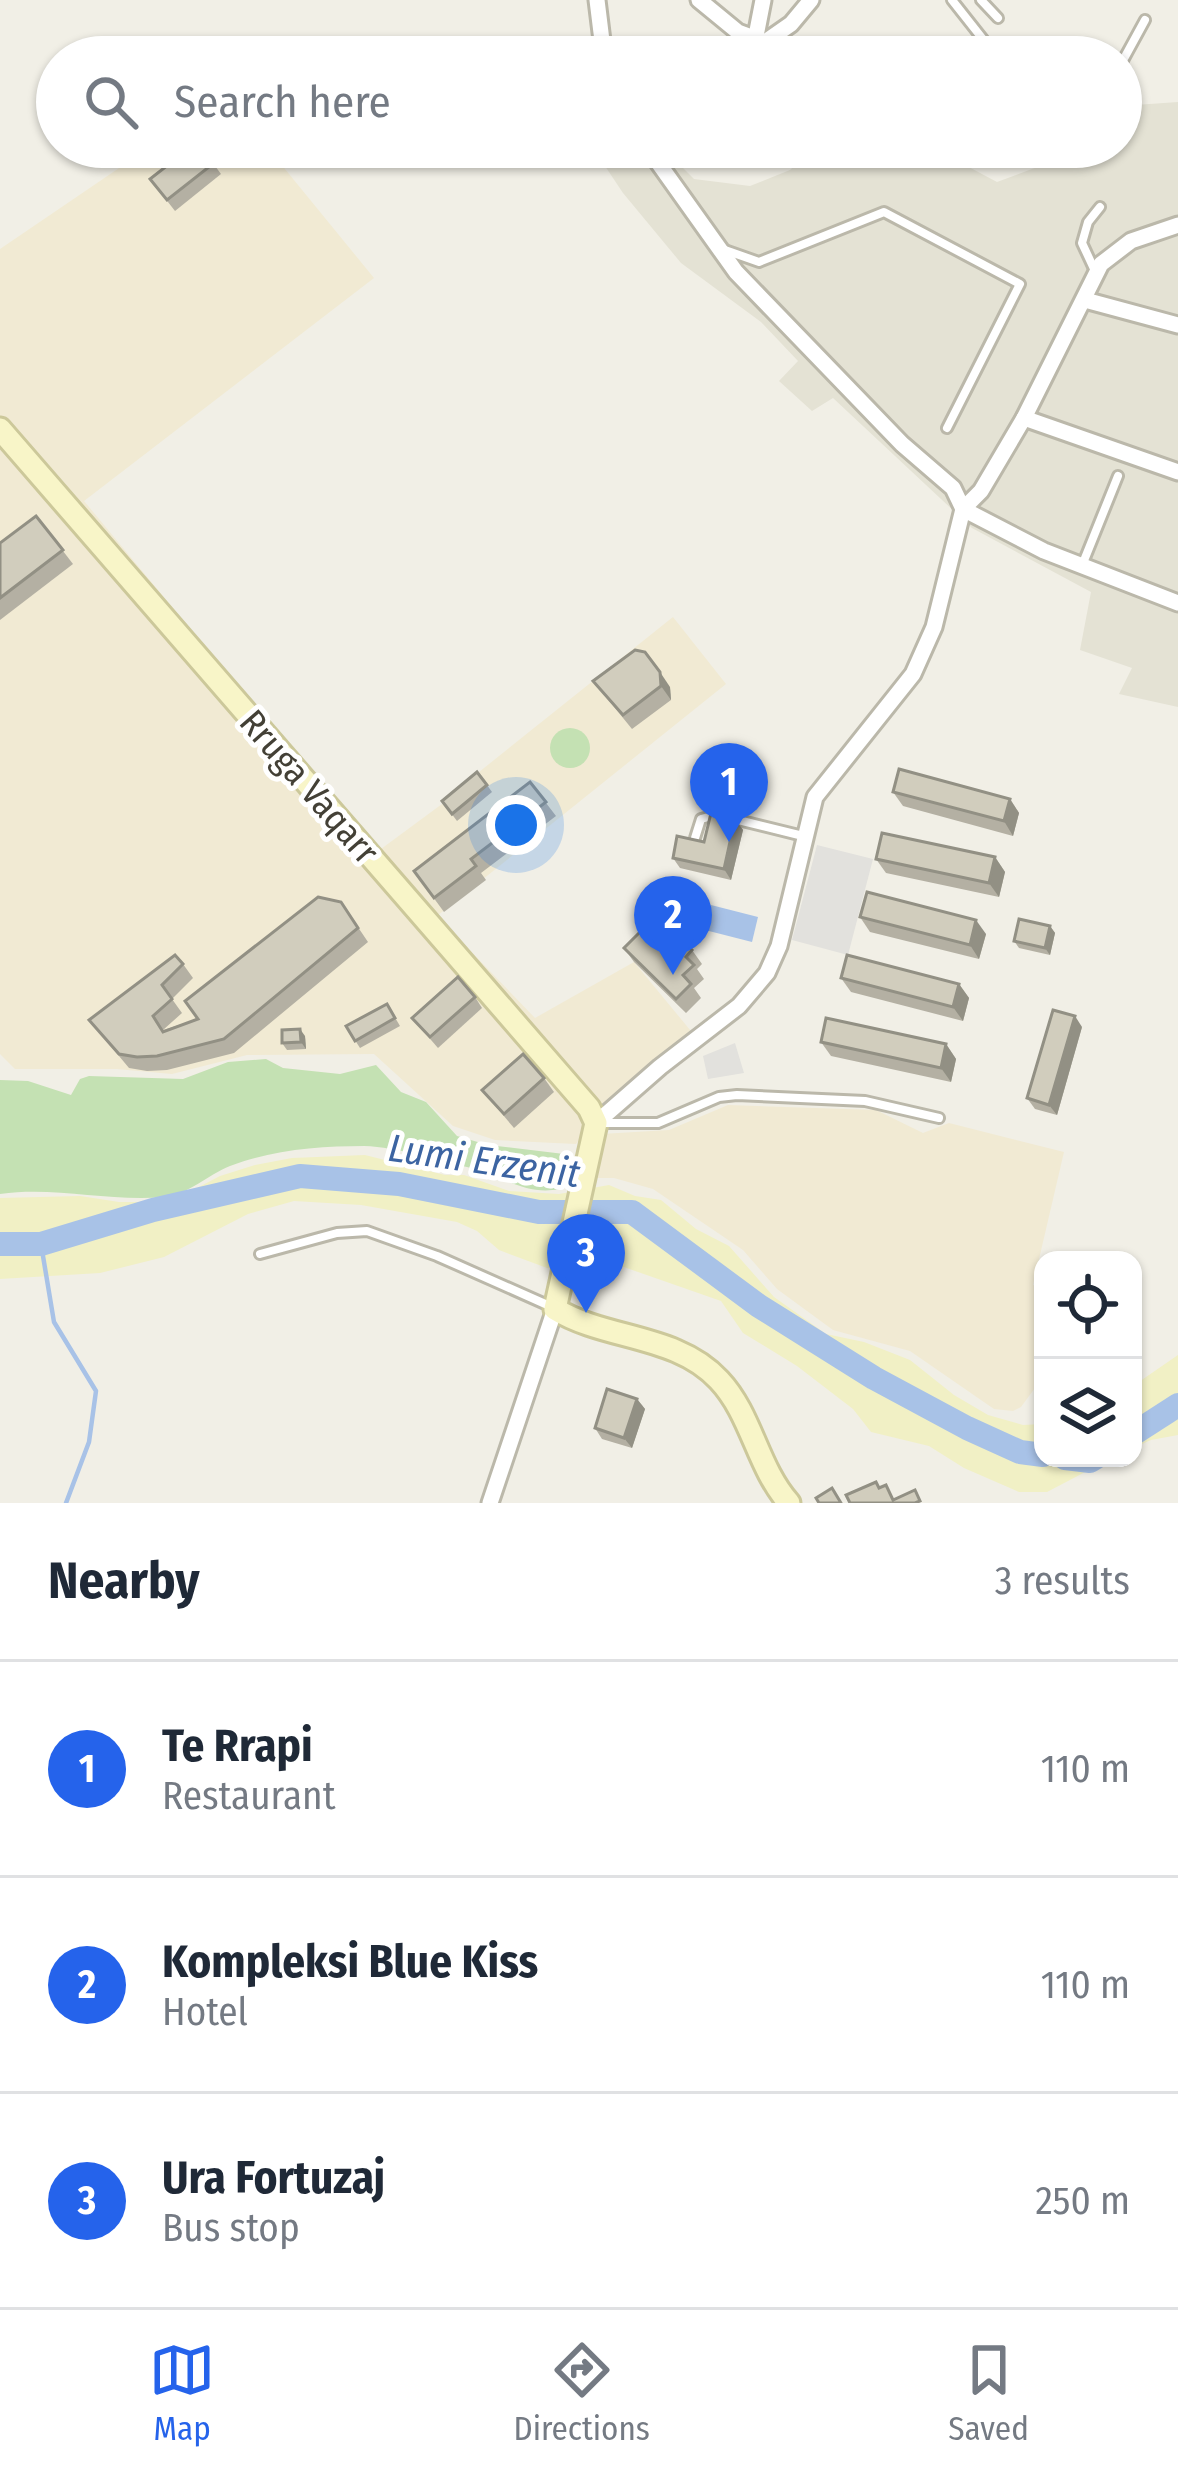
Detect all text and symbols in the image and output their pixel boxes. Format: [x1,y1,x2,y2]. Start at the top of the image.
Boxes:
search box [36,36,1142,168]
icon: search [78,69,144,135]
text: Search here [174,75,391,129]
street label: Rruga Vaqarr [230,701,388,873]
pin: 1 [690,743,768,842]
your location [486,795,546,855]
pin: 2 [634,876,712,975]
water label: Lumi Erzenit [385,1125,583,1197]
pin: 3 [547,1214,625,1313]
map controls [1034,1251,1142,1467]
button: locate [1034,1251,1142,1359]
button: layers [1034,1359,1142,1467]
text: Nearby [48,1550,200,1612]
text: 3 results [995,1558,1130,1604]
text: Te Rrapi [162,1719,313,1773]
text: 1 [79,1746,95,1792]
text: 110 m [1041,1746,1130,1792]
text: Restaurant [162,1773,335,1819]
text: Kompleksi Blue Kiss [162,1935,538,1989]
text: 2 [78,1962,96,2008]
text: 110 m [1041,1962,1130,2008]
text: Hotel [162,1989,248,2035]
text: Ura Fortuzaj [162,2151,385,2205]
text: 3 [78,2178,96,2224]
text: 250 m [1035,2178,1130,2224]
text: Bus stop [162,2205,300,2251]
tab: Map [149,2337,215,2449]
tab: Directions [513,2337,650,2449]
tab: Saved [948,2337,1029,2449]

